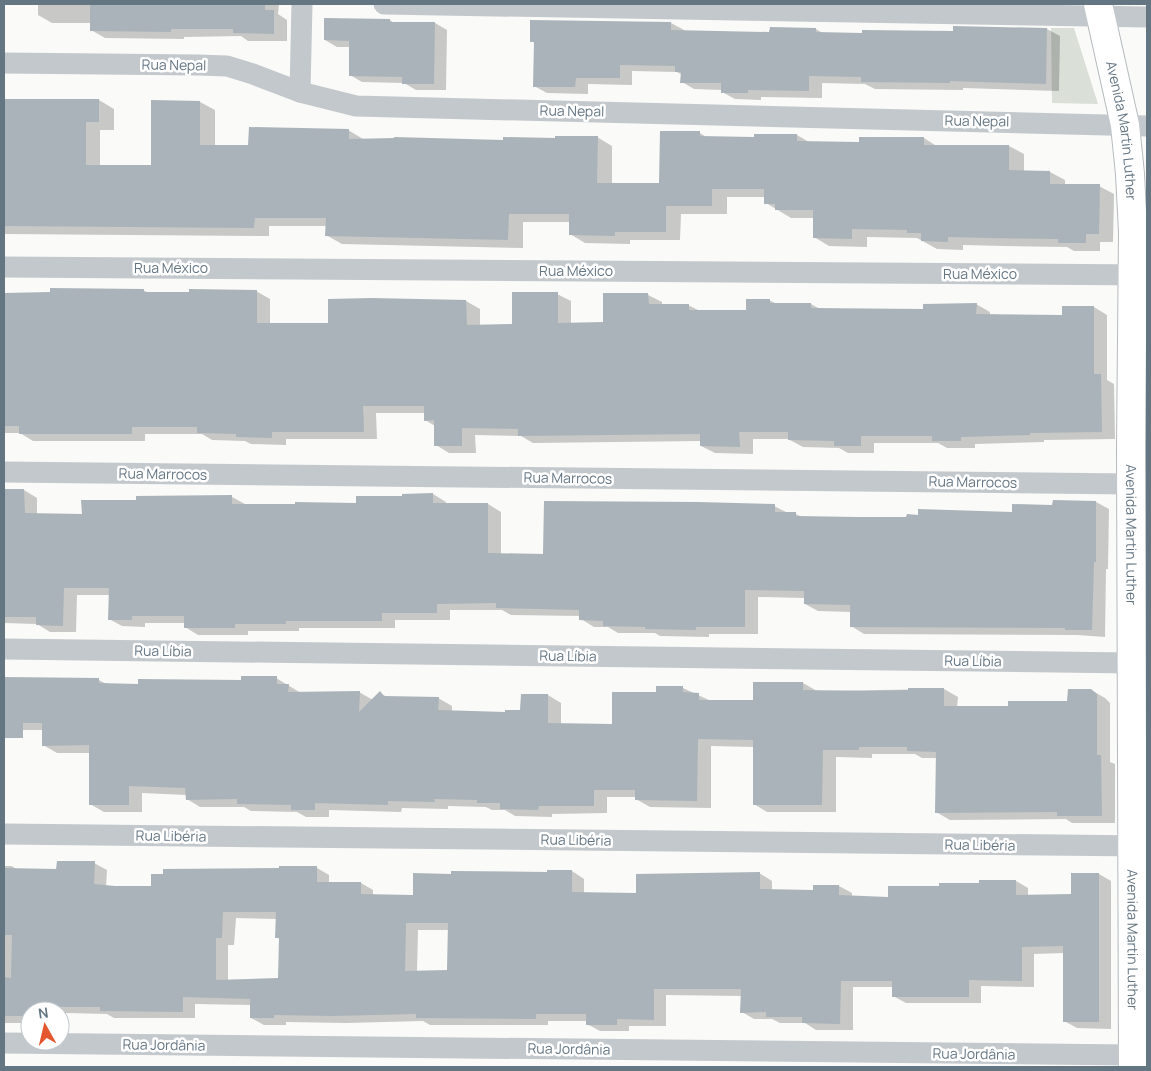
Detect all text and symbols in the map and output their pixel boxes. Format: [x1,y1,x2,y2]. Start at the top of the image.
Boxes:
street label: Rua Nepal [142,54,206,75]
street label: Avenida Martin Luther [1102,59,1141,201]
street label: Rua Nepal [540,100,604,121]
street label: Rua Nepal [945,110,1009,131]
street label: Rua México [134,258,208,277]
street label: Rua México [539,261,613,280]
street label: Rua México [943,264,1017,283]
street label: Rua Marrocos [119,463,207,484]
street label: Avenida Martin Luther [1122,464,1142,605]
street label: Rua Marrocos [524,467,612,488]
street label: Rua Marrocos [929,471,1017,492]
street label: Rua Líbia [134,640,192,661]
street label: Rua Líbia [539,645,597,666]
street label: Rua Líbia [944,650,1002,671]
street label: Rua Libéria [135,825,207,846]
street label: Rua Libéria [540,829,612,850]
street label: Rua Libéria [944,834,1016,855]
street label: Avenida Martin Luther [1123,869,1143,1010]
north arrow [20,1001,70,1051]
text: N [37,1003,49,1023]
street label: Rua Jordânia [122,1034,206,1055]
street label: Rua Jordânia [527,1038,611,1059]
street label: Rua Jordânia [932,1043,1016,1064]

